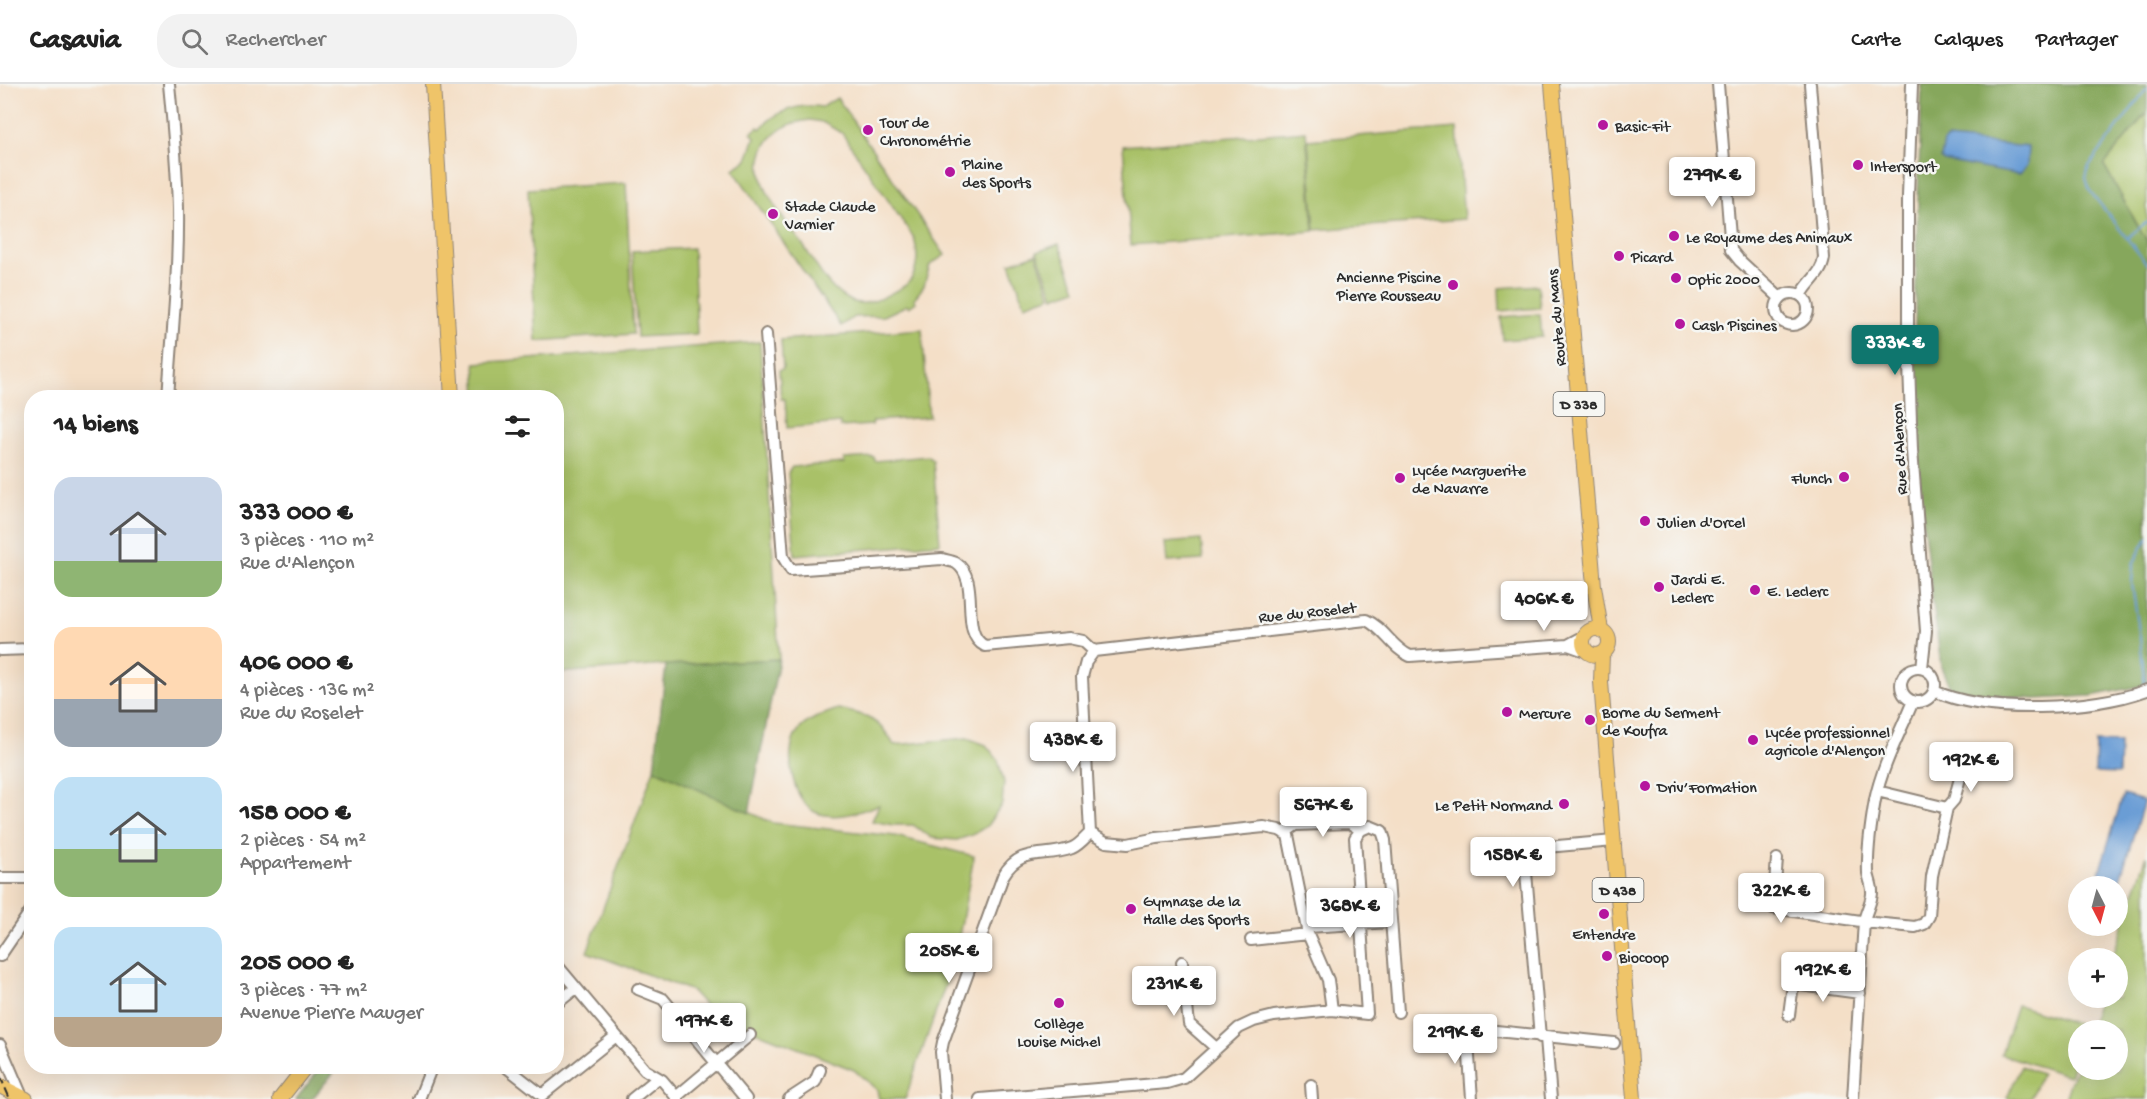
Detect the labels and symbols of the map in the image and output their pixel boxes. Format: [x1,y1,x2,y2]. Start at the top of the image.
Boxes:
place label: Tour de Chronométrie [879,115,971,152]
marker: Basic-Fit [1596,118,1610,132]
place label: Basic-Fit [1614,119,1672,138]
marker: Tour de Chronométrie [861,123,875,137]
place label: Plaine des Sports [961,157,1032,194]
pin: 279K € [1663,157,1761,208]
marker: Intersport [1851,158,1865,172]
place label: Intersport [1870,159,1938,178]
marker: Plaine des Sports [943,165,957,179]
place label: Stade Claude Varnier [784,199,876,236]
marker: Stade Claude Varnier [766,207,780,221]
marker: Le Royaume des Animaux [1667,229,1681,243]
place label: Le Royaume des Animaux [1686,230,1853,249]
marker: Picard [1612,249,1626,263]
place label: Picard [1630,250,1674,269]
street label: Route du Mans [1545,267,1572,367]
place label: Ancienne Piscine Pierre Rousseau [1335,270,1442,307]
marker: Optic 2000 [1669,271,1683,285]
place label: Optic 2000 [1688,272,1760,291]
marker: Ancienne Piscine Pierre Rousseau [1446,278,1460,292]
marker: Cash Piscines [1673,317,1687,331]
place label: Cash Piscines [1692,318,1778,337]
pin: 333K € [1846,325,1944,376]
road number: D 338 [1554,392,1604,416]
street label: Rue d'Alençon [1890,402,1913,495]
place label: Lycée Marguerite de Navarre [1412,463,1527,500]
marker: Flunch [1837,470,1851,484]
marker: Lycée Marguerite de Navarre [1393,471,1407,485]
place label: Flunch [1790,471,1832,490]
marker: Julien d'Orcel [1638,514,1652,528]
place label: Julien d'Orcel [1657,515,1746,534]
place label: Jardi E. Leclerc [1671,572,1726,609]
marker: Jardi E. Leclerc [1652,580,1666,594]
pin: 406K € [1495,581,1593,632]
marker: E. Leclerc [1748,583,1762,597]
place label: E. Leclerc [1767,584,1829,603]
street label: Rue du Roselet [1258,600,1358,629]
marker: Mercure [1500,705,1514,719]
place label: Borne du Serment de Koufra [1601,705,1721,742]
place label: Mercure [1519,706,1572,725]
marker: Borne du Serment de Koufra [1583,713,1597,727]
pin: 438K € [1024,722,1122,773]
place label: Lycée professionnel agricole d'Alençon [1765,725,1890,762]
marker: Lycée professionnel agricole d'Alençon [1746,733,1760,747]
pin: 192K € [1922,742,2020,793]
marker: Driv’Formation [1638,779,1652,793]
place label: Driv’Formation [1656,780,1757,799]
pin: 567K € [1274,787,1372,838]
marker: Le Petit Normand [1557,797,1571,811]
place label: Le Petit Normand [1435,798,1554,817]
pin: 158K € [1464,837,1562,888]
pin: 322K € [1732,873,1830,924]
north arrow [2068,876,2128,936]
road number: D 438 [1592,878,1644,902]
pin: 368K € [1301,888,1399,939]
place label: Gymnase de la Halle des Sports [1143,894,1250,931]
marker: Gymnase de la Halle des Sports [1124,902,1138,916]
marker: Entendre [1597,907,1611,921]
place label: Entendre [1572,927,1636,946]
pin: 205K € [900,933,998,984]
marker: Biocoop [1600,949,1614,963]
place label: Biocoop [1618,950,1669,969]
pin: 192K € [1774,952,1872,1003]
pin: 231K € [1125,966,1223,1017]
marker: Collège Louise Michel [1052,996,1066,1010]
pin: 197K € [655,1003,753,1054]
pin: 219K € [1406,1014,1504,1065]
place label: Collège Louise Michel [1017,1016,1101,1053]

